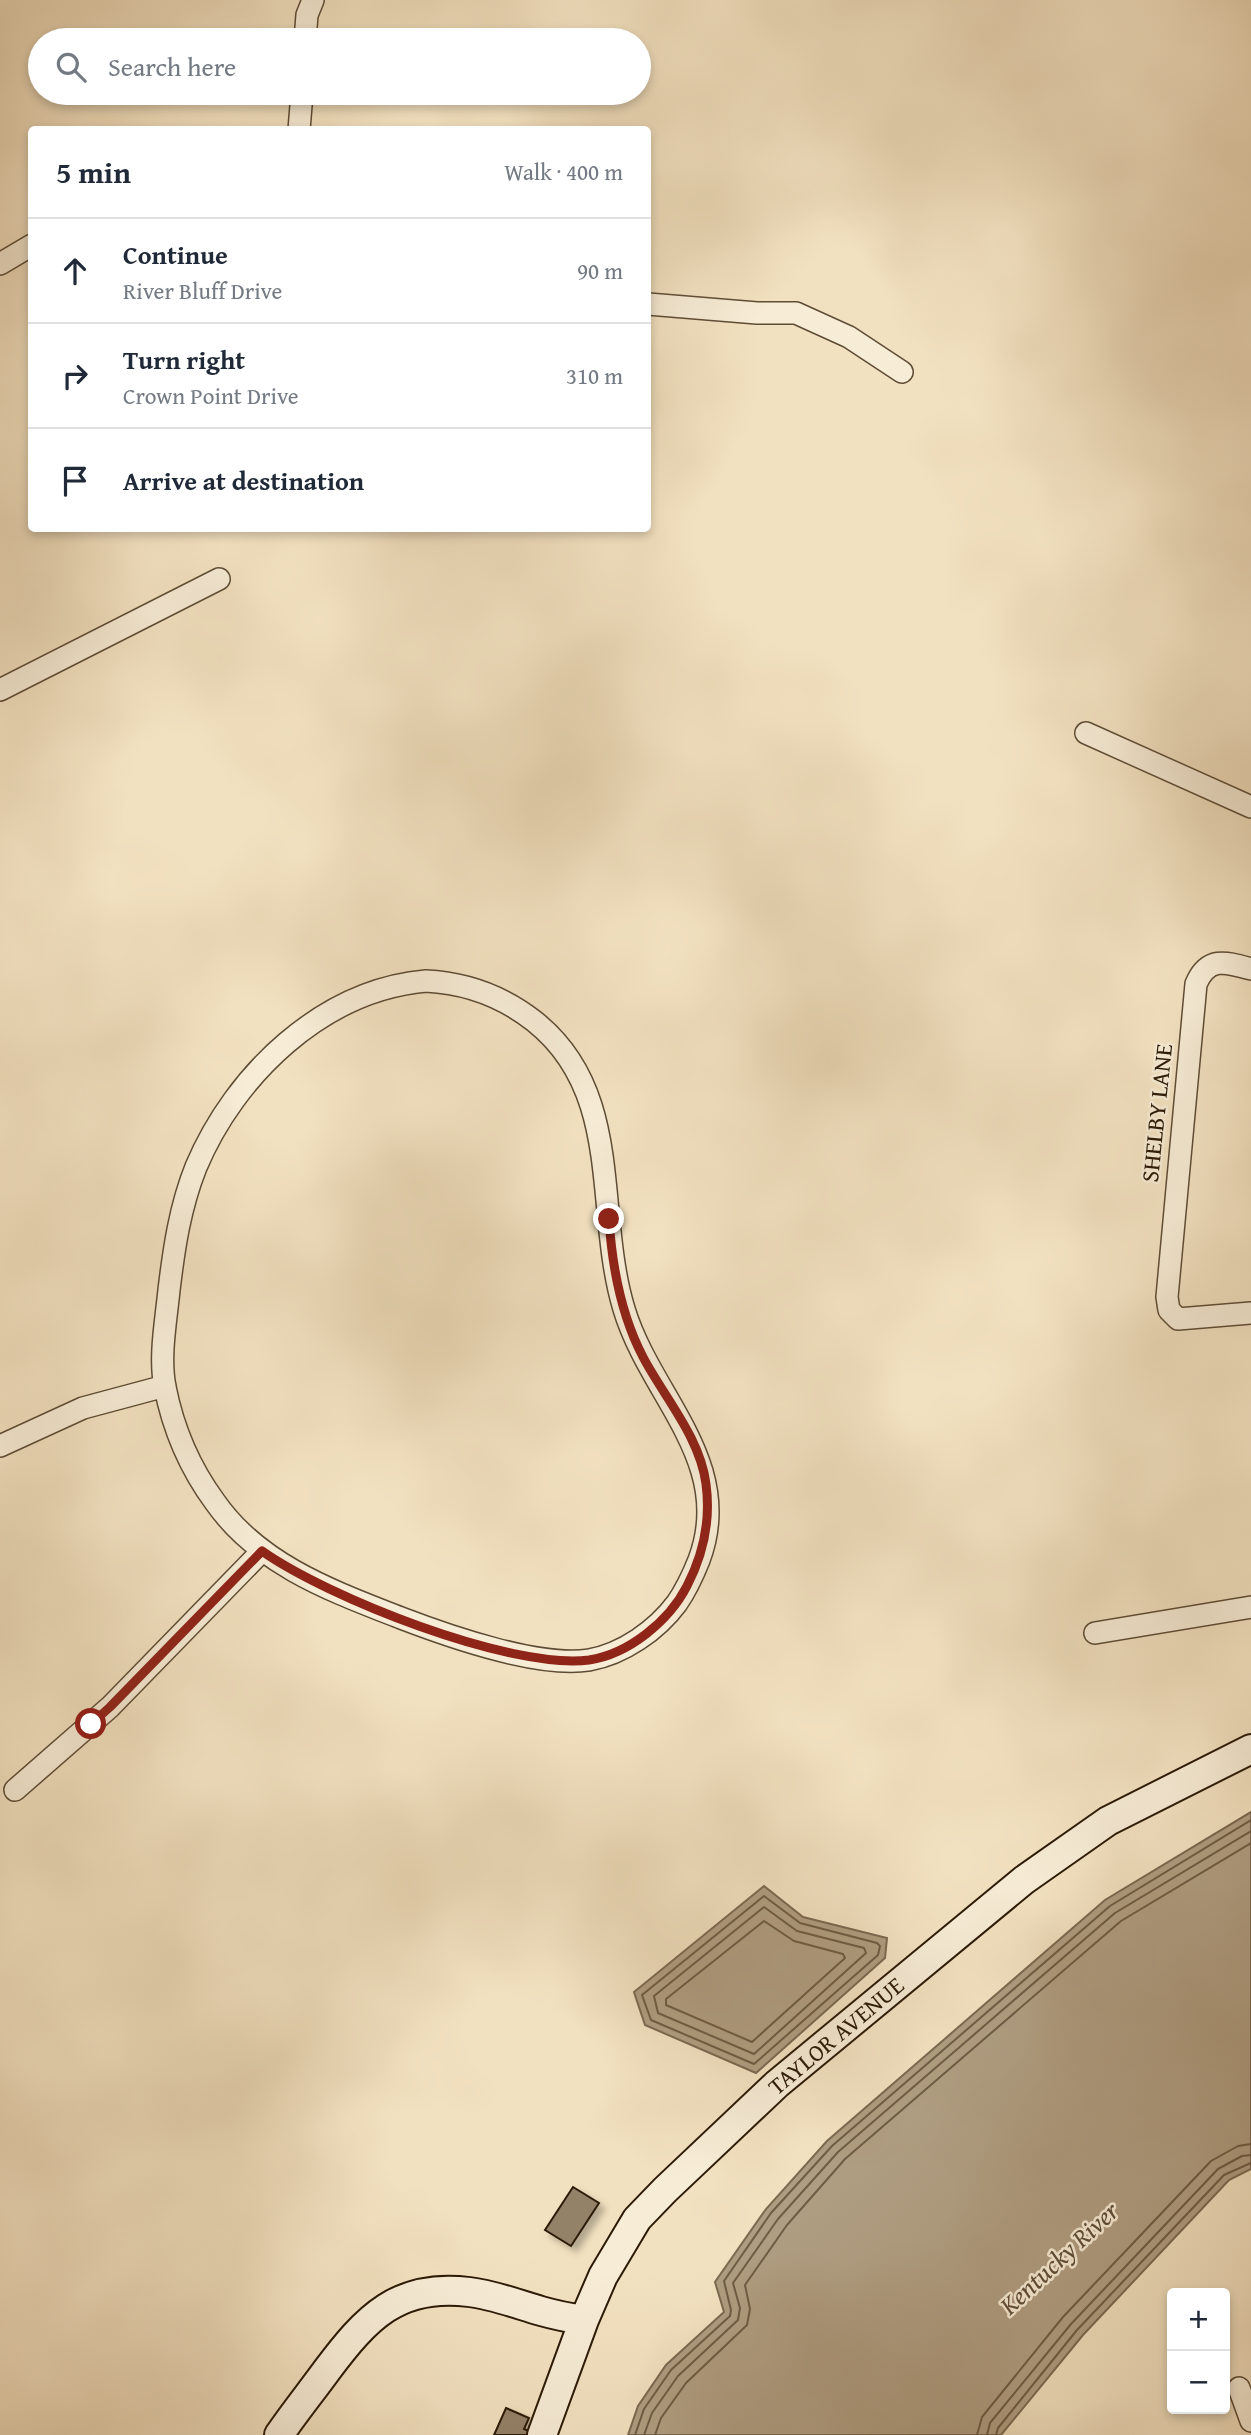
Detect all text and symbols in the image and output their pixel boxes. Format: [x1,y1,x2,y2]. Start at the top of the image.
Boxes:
search box [28,28,651,105]
text: Search here [108,47,236,86]
icon: search [52,48,90,86]
text: 5 min [56,150,131,194]
text: Walk · 400 m [504,155,623,188]
text: Continue [123,235,228,274]
icon: ahead [56,252,94,290]
text: 90 m [577,254,623,287]
text: River Bluff Drive [123,274,282,307]
text: Turn right [123,340,245,379]
icon: right [56,357,94,395]
text: 310 m [566,359,623,392]
text: Crown Point Drive [123,379,299,412]
text: Arrive at destination [123,461,364,500]
icon: arrive [56,462,94,500]
street label: SHELBY LANE [1132,1042,1181,1184]
route end [593,1203,624,1234]
route start [75,1708,106,1739]
street label: TAYLOR AVENUE [760,1968,911,2103]
water label: Kentucky River [989,2191,1128,2324]
map controls [1167,2288,1230,2414]
button: + [1167,2288,1230,2351]
button: − [1167,2351,1230,2414]

